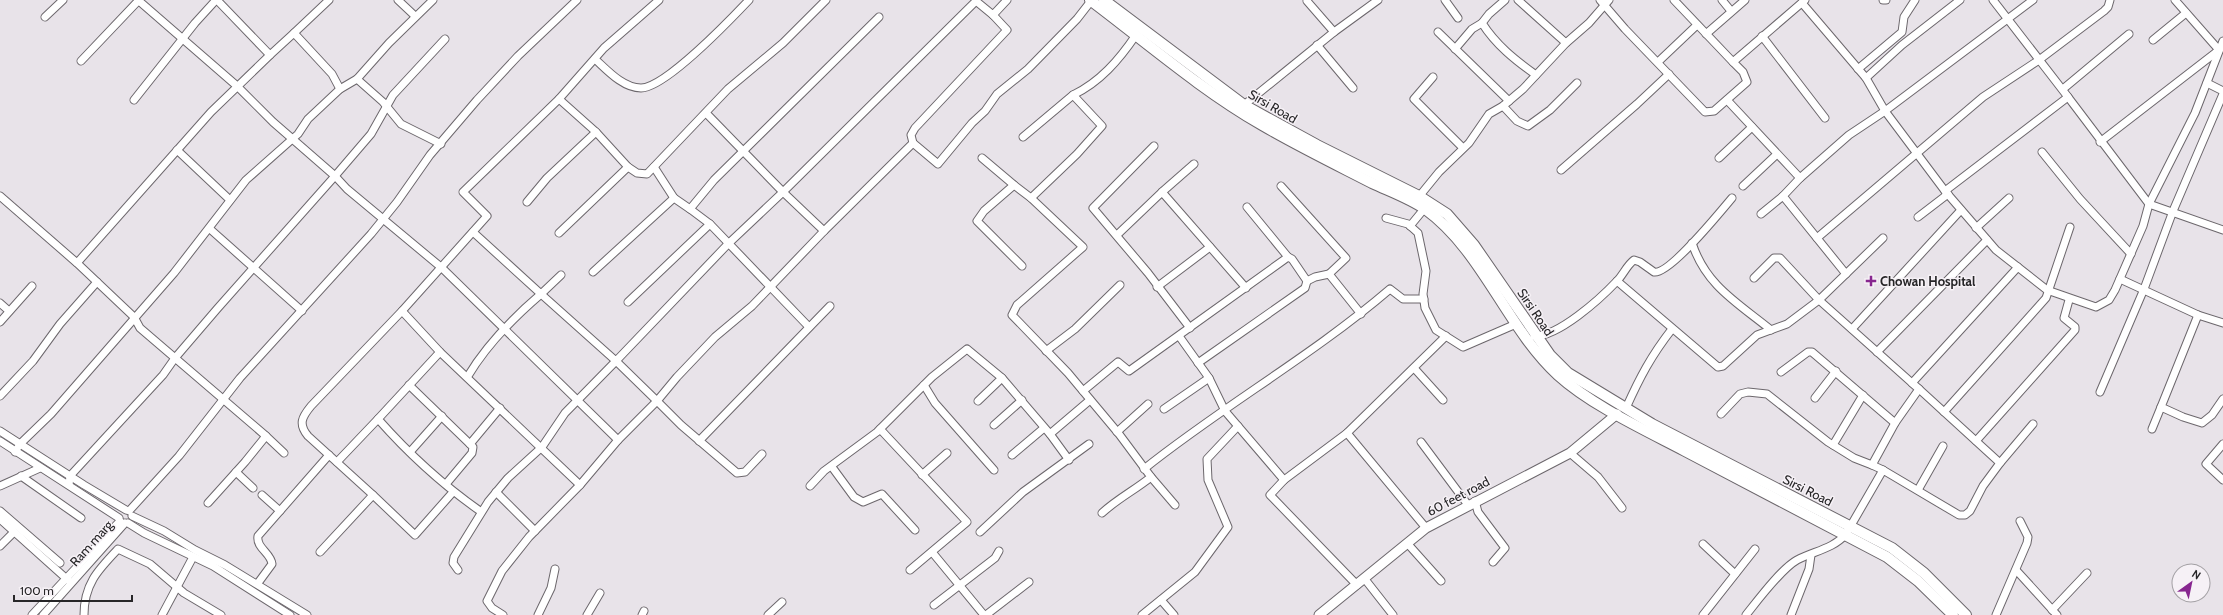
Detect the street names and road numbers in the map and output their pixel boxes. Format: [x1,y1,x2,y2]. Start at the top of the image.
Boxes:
street label: Sirsi Road [1246,86,1300,126]
street label: Sirsi Road [1514,285,1558,339]
street label: Sirsi Road [1780,471,1836,509]
street label: 60 feet road [1424,473,1492,519]
street label: Ram marg [66,516,116,569]

